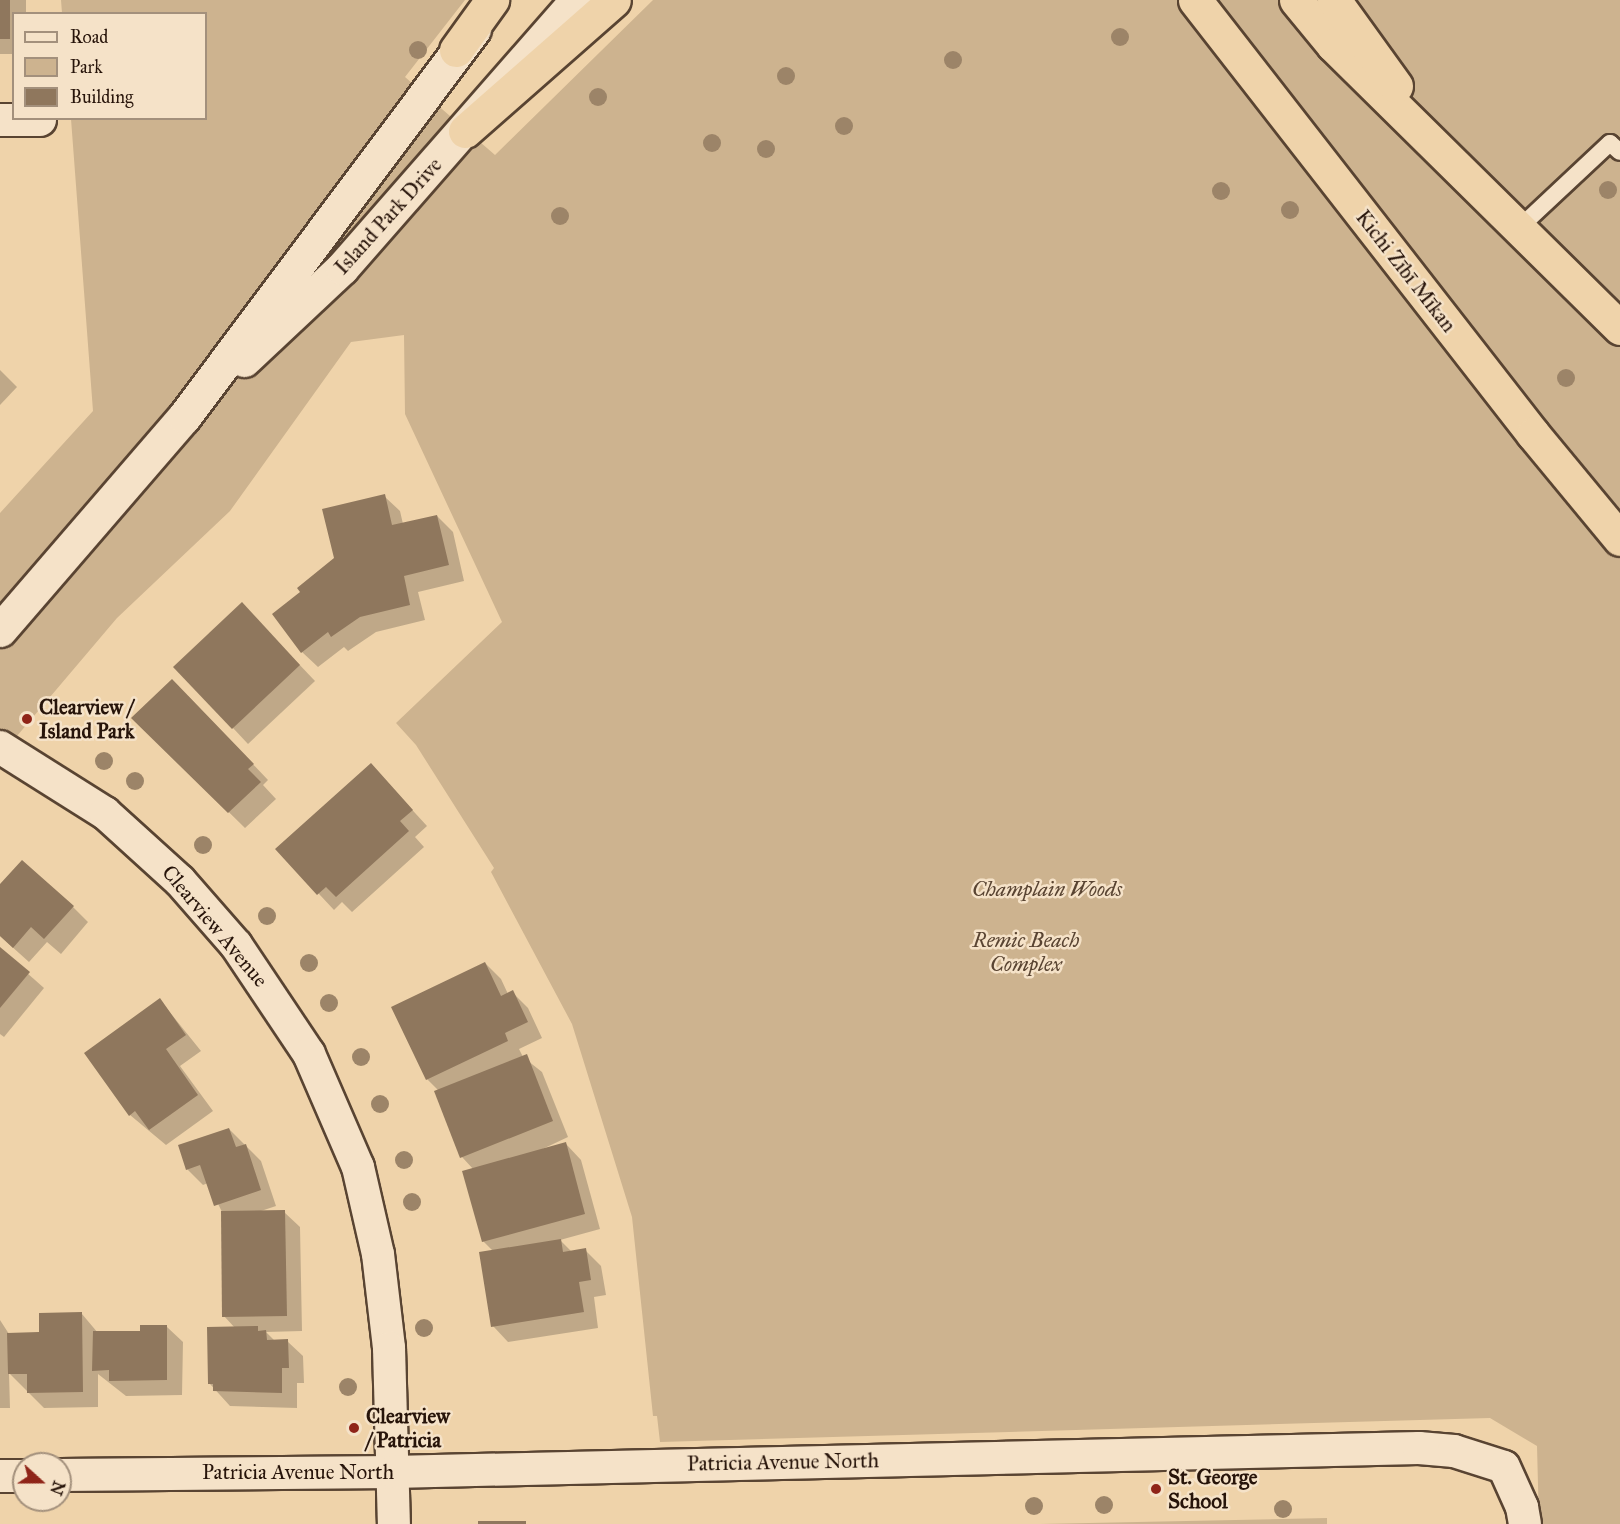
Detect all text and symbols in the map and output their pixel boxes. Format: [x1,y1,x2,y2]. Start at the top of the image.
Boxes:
legend [12,12,207,120]
text: Road [70,26,108,48]
text: Park [70,56,103,78]
text: Building [70,86,133,108]
street label: Island Park Drive [329,152,447,280]
street label: Kichi Zībī Mīkan [1351,205,1461,337]
place label: Clearview / Island Park [39,694,134,744]
marker: Clearview / Island Park [20,712,34,726]
street label: Clearview Avenue [157,860,273,992]
park label: Champlain Woods [972,876,1122,902]
park label: Remic Beach Complex [972,927,1080,977]
place label: Clearview / Patricia [366,1403,450,1453]
marker: Clearview / Patricia [347,1421,361,1435]
street label: Patricia Avenue North [687,1448,879,1476]
north arrow [12,1452,72,1512]
street label: Patricia Avenue North [202,1459,394,1485]
place label: St. George School [1168,1464,1258,1514]
text: N [46,1478,69,1498]
marker: St. George School [1149,1482,1163,1496]

